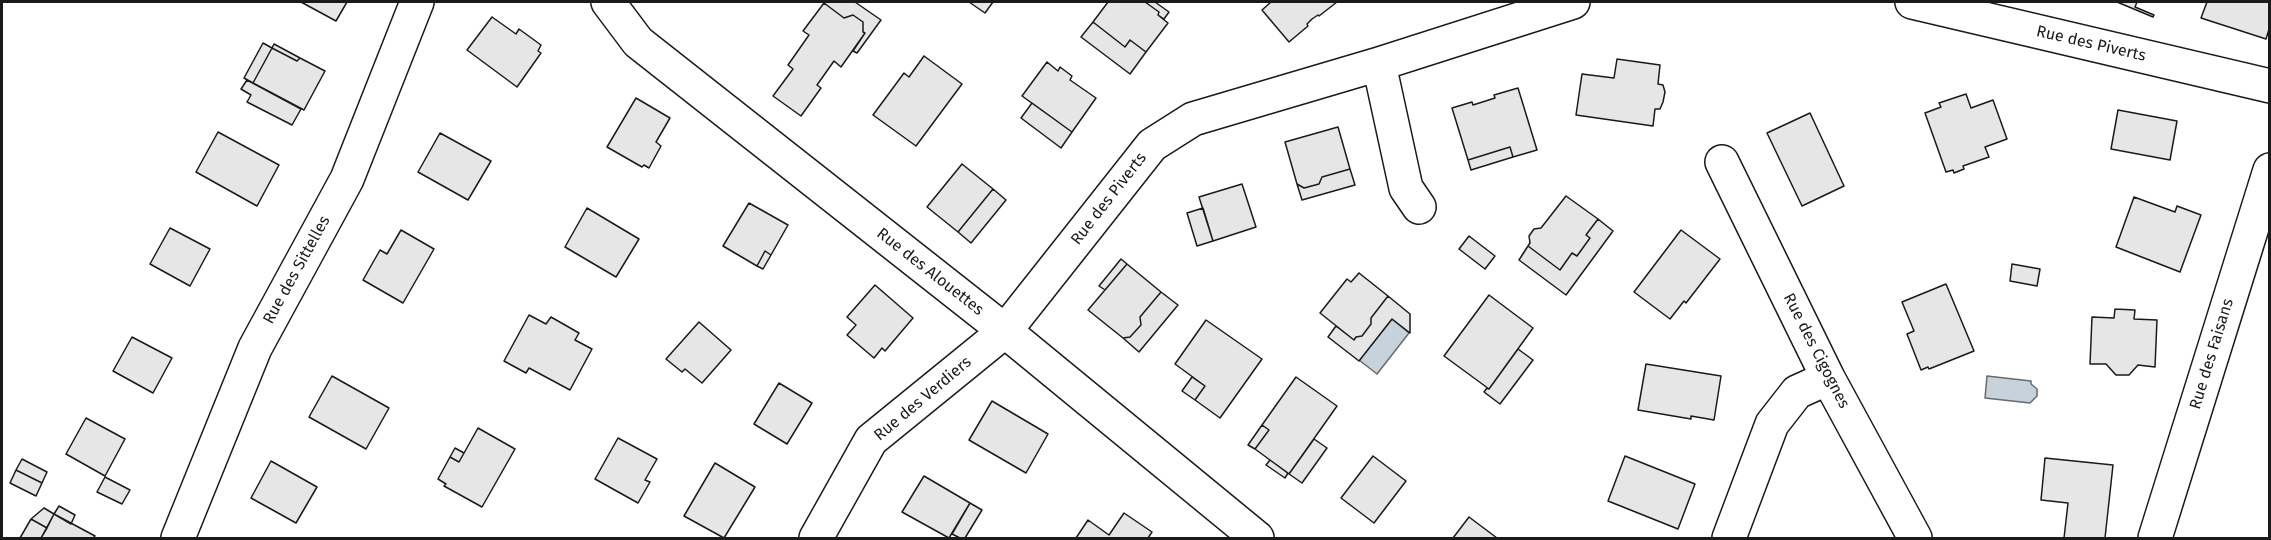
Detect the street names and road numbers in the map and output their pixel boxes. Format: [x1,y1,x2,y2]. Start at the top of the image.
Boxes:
street label: Rue des Piverts [2034,22,2148,66]
street label: Rue des Piverts [1067,149,1151,249]
street label: Rue des Sittelles [259,213,335,327]
street label: Rue des Alouettes [873,224,987,320]
street label: Rue des Cigognes [1779,290,1853,412]
street label: Rue des Faisans [2186,296,2238,412]
street label: Rue des Verdiers [870,353,976,445]

